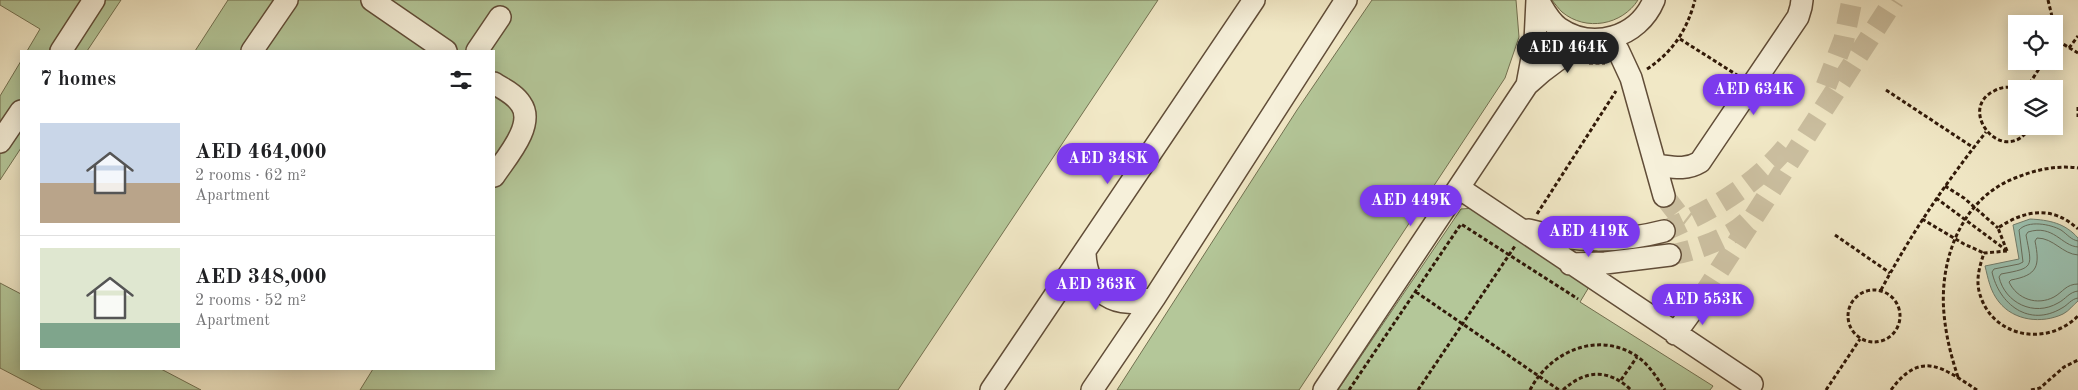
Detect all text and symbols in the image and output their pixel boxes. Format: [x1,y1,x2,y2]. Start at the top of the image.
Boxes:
map controls [2008,15,2063,135]
button: locate [2008,15,2063,70]
pin: AED 464K [1516,32,1620,74]
text: AED 464K [1528,40,1608,56]
icon: filters [447,66,475,94]
text: 7 homes [40,69,116,90]
pin: AED 634K [1702,74,1806,116]
button: layers [2008,80,2063,135]
text: AED 634K [1714,82,1794,98]
text: AED 464,000 [195,142,327,163]
pin: AED 348K [1056,142,1160,185]
icon: home [80,143,140,203]
text: AED 348K [1068,151,1148,167]
text: 2 rooms · 62 m² [195,168,306,184]
pin: AED 449K [1359,184,1463,227]
text: Apartment [195,188,270,204]
text: AED 449K [1371,193,1451,209]
pin: AED 419K [1537,216,1641,258]
text: AED 419K [1549,224,1629,240]
text: AED 348,000 [195,267,327,288]
icon: home [80,268,140,328]
pin: AED 363K [1044,268,1148,311]
text: AED 363K [1056,277,1136,293]
pin: AED 553K [1651,284,1755,326]
text: AED 553K [1663,292,1743,308]
text: 2 rooms · 52 m² [195,293,306,309]
text: Apartment [195,313,270,329]

